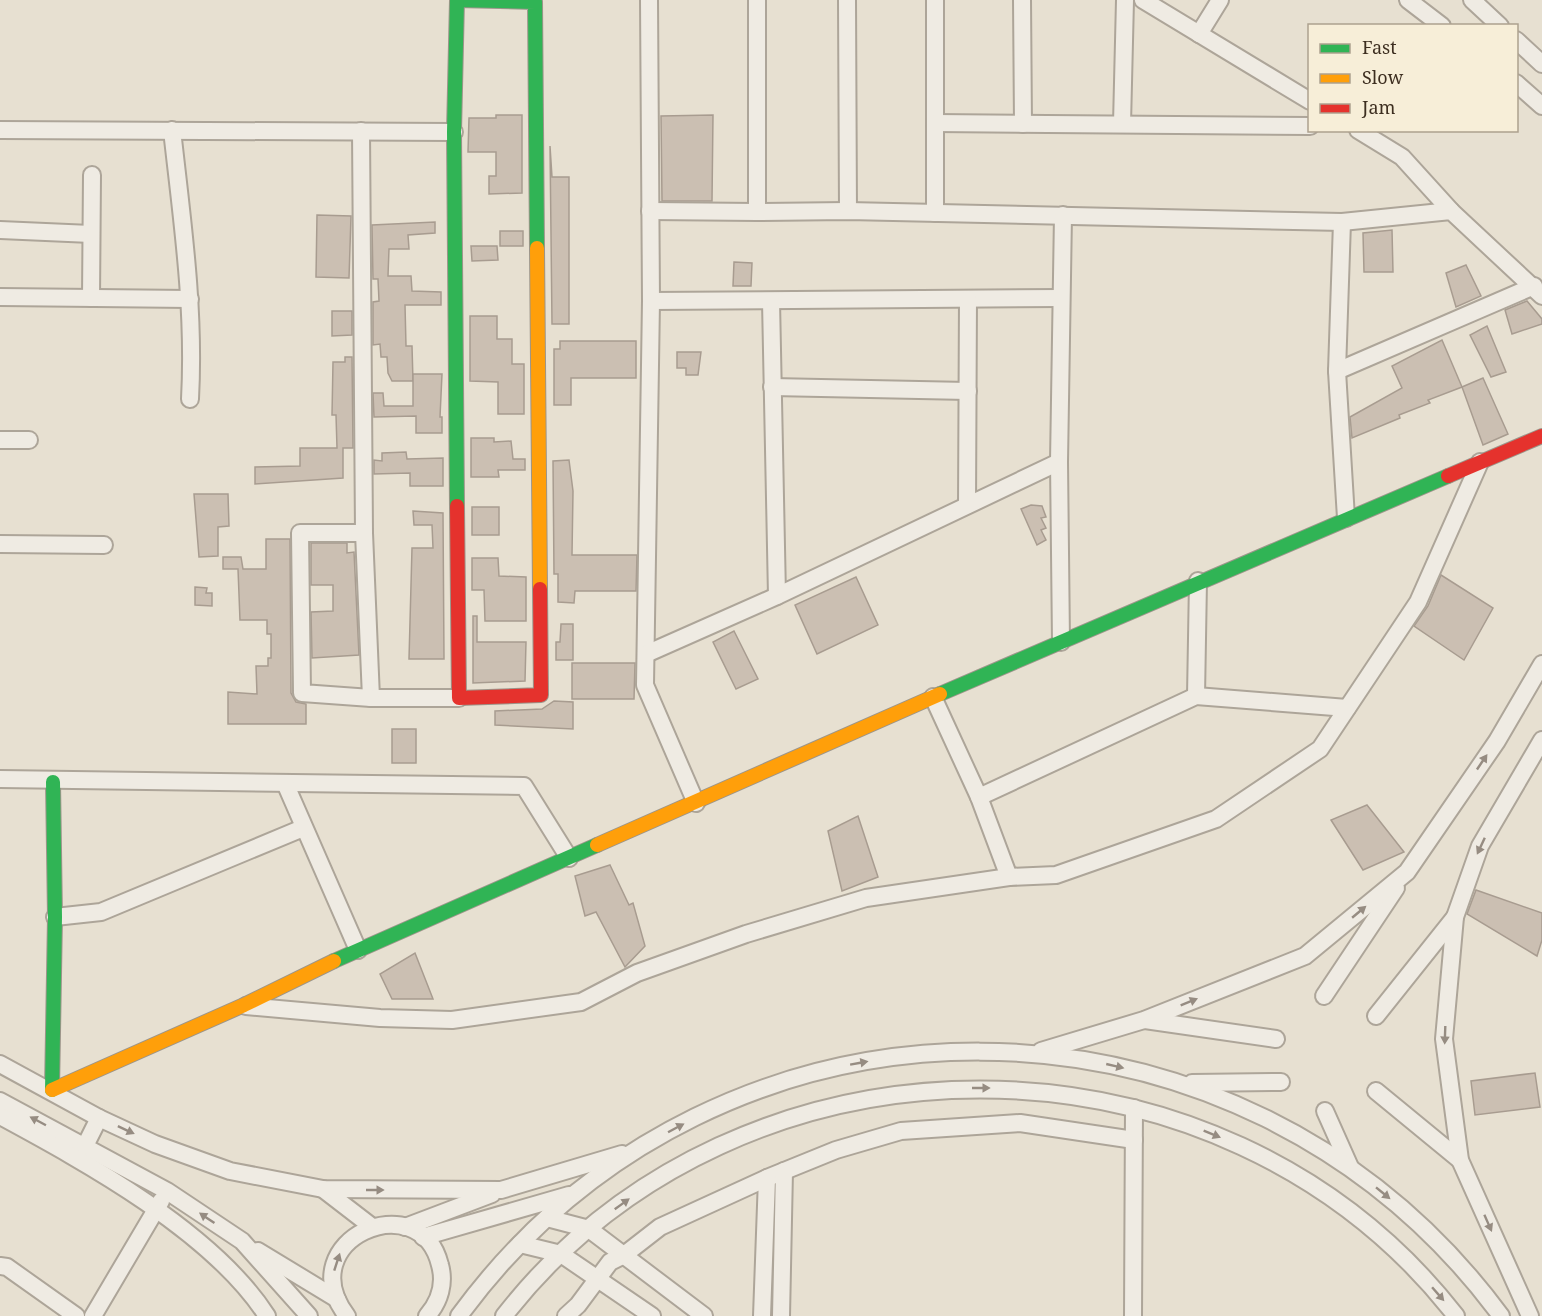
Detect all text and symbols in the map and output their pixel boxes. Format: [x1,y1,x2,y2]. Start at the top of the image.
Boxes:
legend [1308,24,1518,132]
text: Fast [1362,35,1397,59]
text: Slow [1362,65,1404,89]
text: Jam [1361,95,1396,119]
one-way arrow [1476,755,1488,771]
one-way arrow [1477,837,1486,854]
one-way arrow [1351,905,1367,918]
one-way arrow [1180,997,1198,1006]
one-way arrow [1440,1026,1449,1045]
one-way arrow [849,1058,868,1067]
one-way arrow [1106,1061,1124,1071]
one-way arrow [972,1083,991,1093]
one-way arrow [29,1116,46,1126]
one-way arrow [667,1123,684,1133]
one-way arrow [117,1126,135,1136]
one-way arrow [1204,1129,1222,1139]
one-way arrow [365,1185,384,1195]
one-way arrow [1376,1187,1391,1199]
one-way arrow [614,1199,630,1210]
one-way arrow [199,1213,215,1224]
one-way arrow [1484,1215,1493,1232]
one-way arrow [333,1253,342,1271]
one-way arrow [1431,1286,1444,1301]

